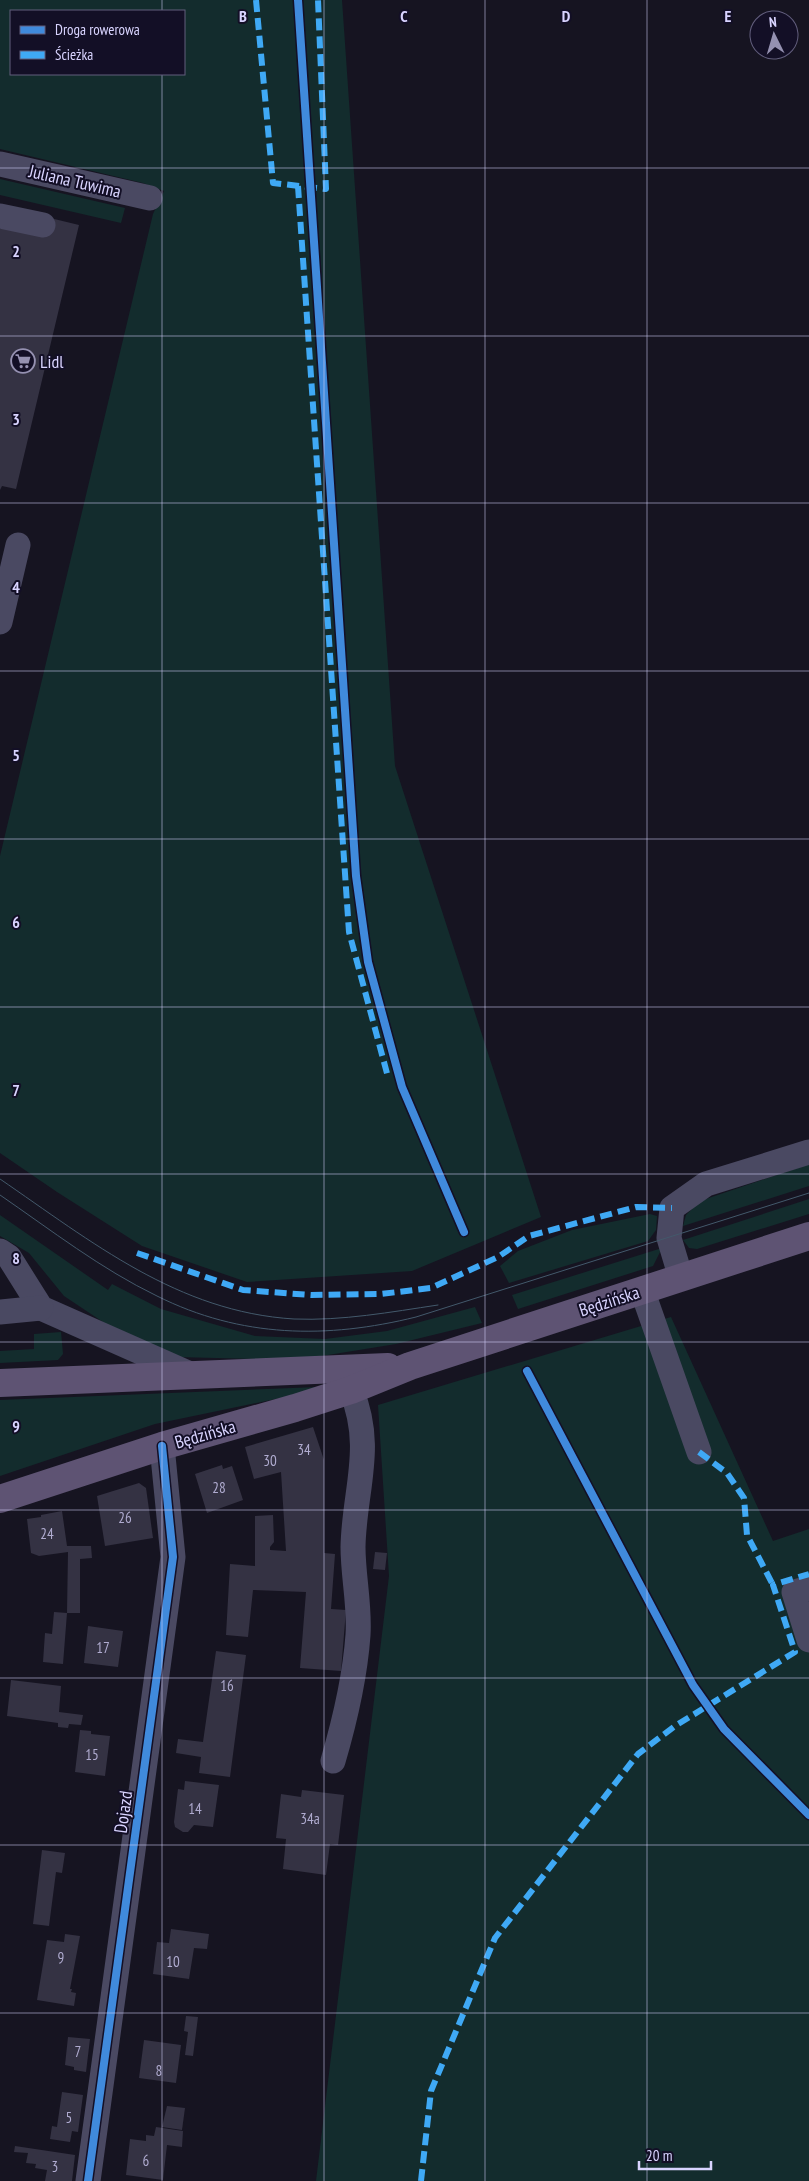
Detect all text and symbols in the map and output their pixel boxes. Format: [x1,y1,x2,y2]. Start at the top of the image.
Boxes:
text: B [239,6,247,26]
text: C [400,6,408,26]
text: D [562,6,571,26]
text: E [725,6,732,26]
legend [10,10,185,75]
north arrow [749,10,799,60]
text: N [768,13,777,31]
text: Droga rowerowa [55,20,140,39]
text: Ścieżka [55,45,93,64]
street label: Juliana Tuwima [26,159,123,203]
text: 2 [12,241,20,261]
supermarket icon: Lidl [10,348,36,374]
place label: Lidl [40,350,64,373]
text: 3 [12,409,20,429]
text: 4 [12,577,20,597]
text: 5 [12,745,20,765]
text: 6 [12,912,20,932]
text: 7 [12,1080,20,1100]
text: 8 [12,1248,20,1268]
street label: Będzińska [576,1280,642,1322]
street label: Będzińska [172,1414,238,1454]
text: 9 [12,1416,20,1436]
house number: 34 [297,1440,311,1459]
house number: 30 [263,1451,277,1470]
house number: 28 [212,1478,226,1497]
house number: 26 [118,1508,132,1527]
house number: 24 [40,1524,54,1543]
house number: 17 [96,1638,110,1657]
house number: 16 [220,1676,234,1695]
house number: 15 [85,1745,99,1764]
street label: Dojazd [109,1789,137,1835]
house number: 14 [188,1799,202,1818]
house number: 34a [300,1809,320,1828]
house number: 9 [58,1948,64,1967]
house number: 10 [166,1952,180,1971]
house number: 7 [75,2042,81,2061]
house number: 8 [156,2061,162,2080]
house number: 5 [66,2108,72,2127]
scale bar [639,2138,712,2170]
text: 20 m [646,2146,672,2165]
house number: 6 [143,2151,150,2170]
house number: 3 [52,2157,58,2176]

